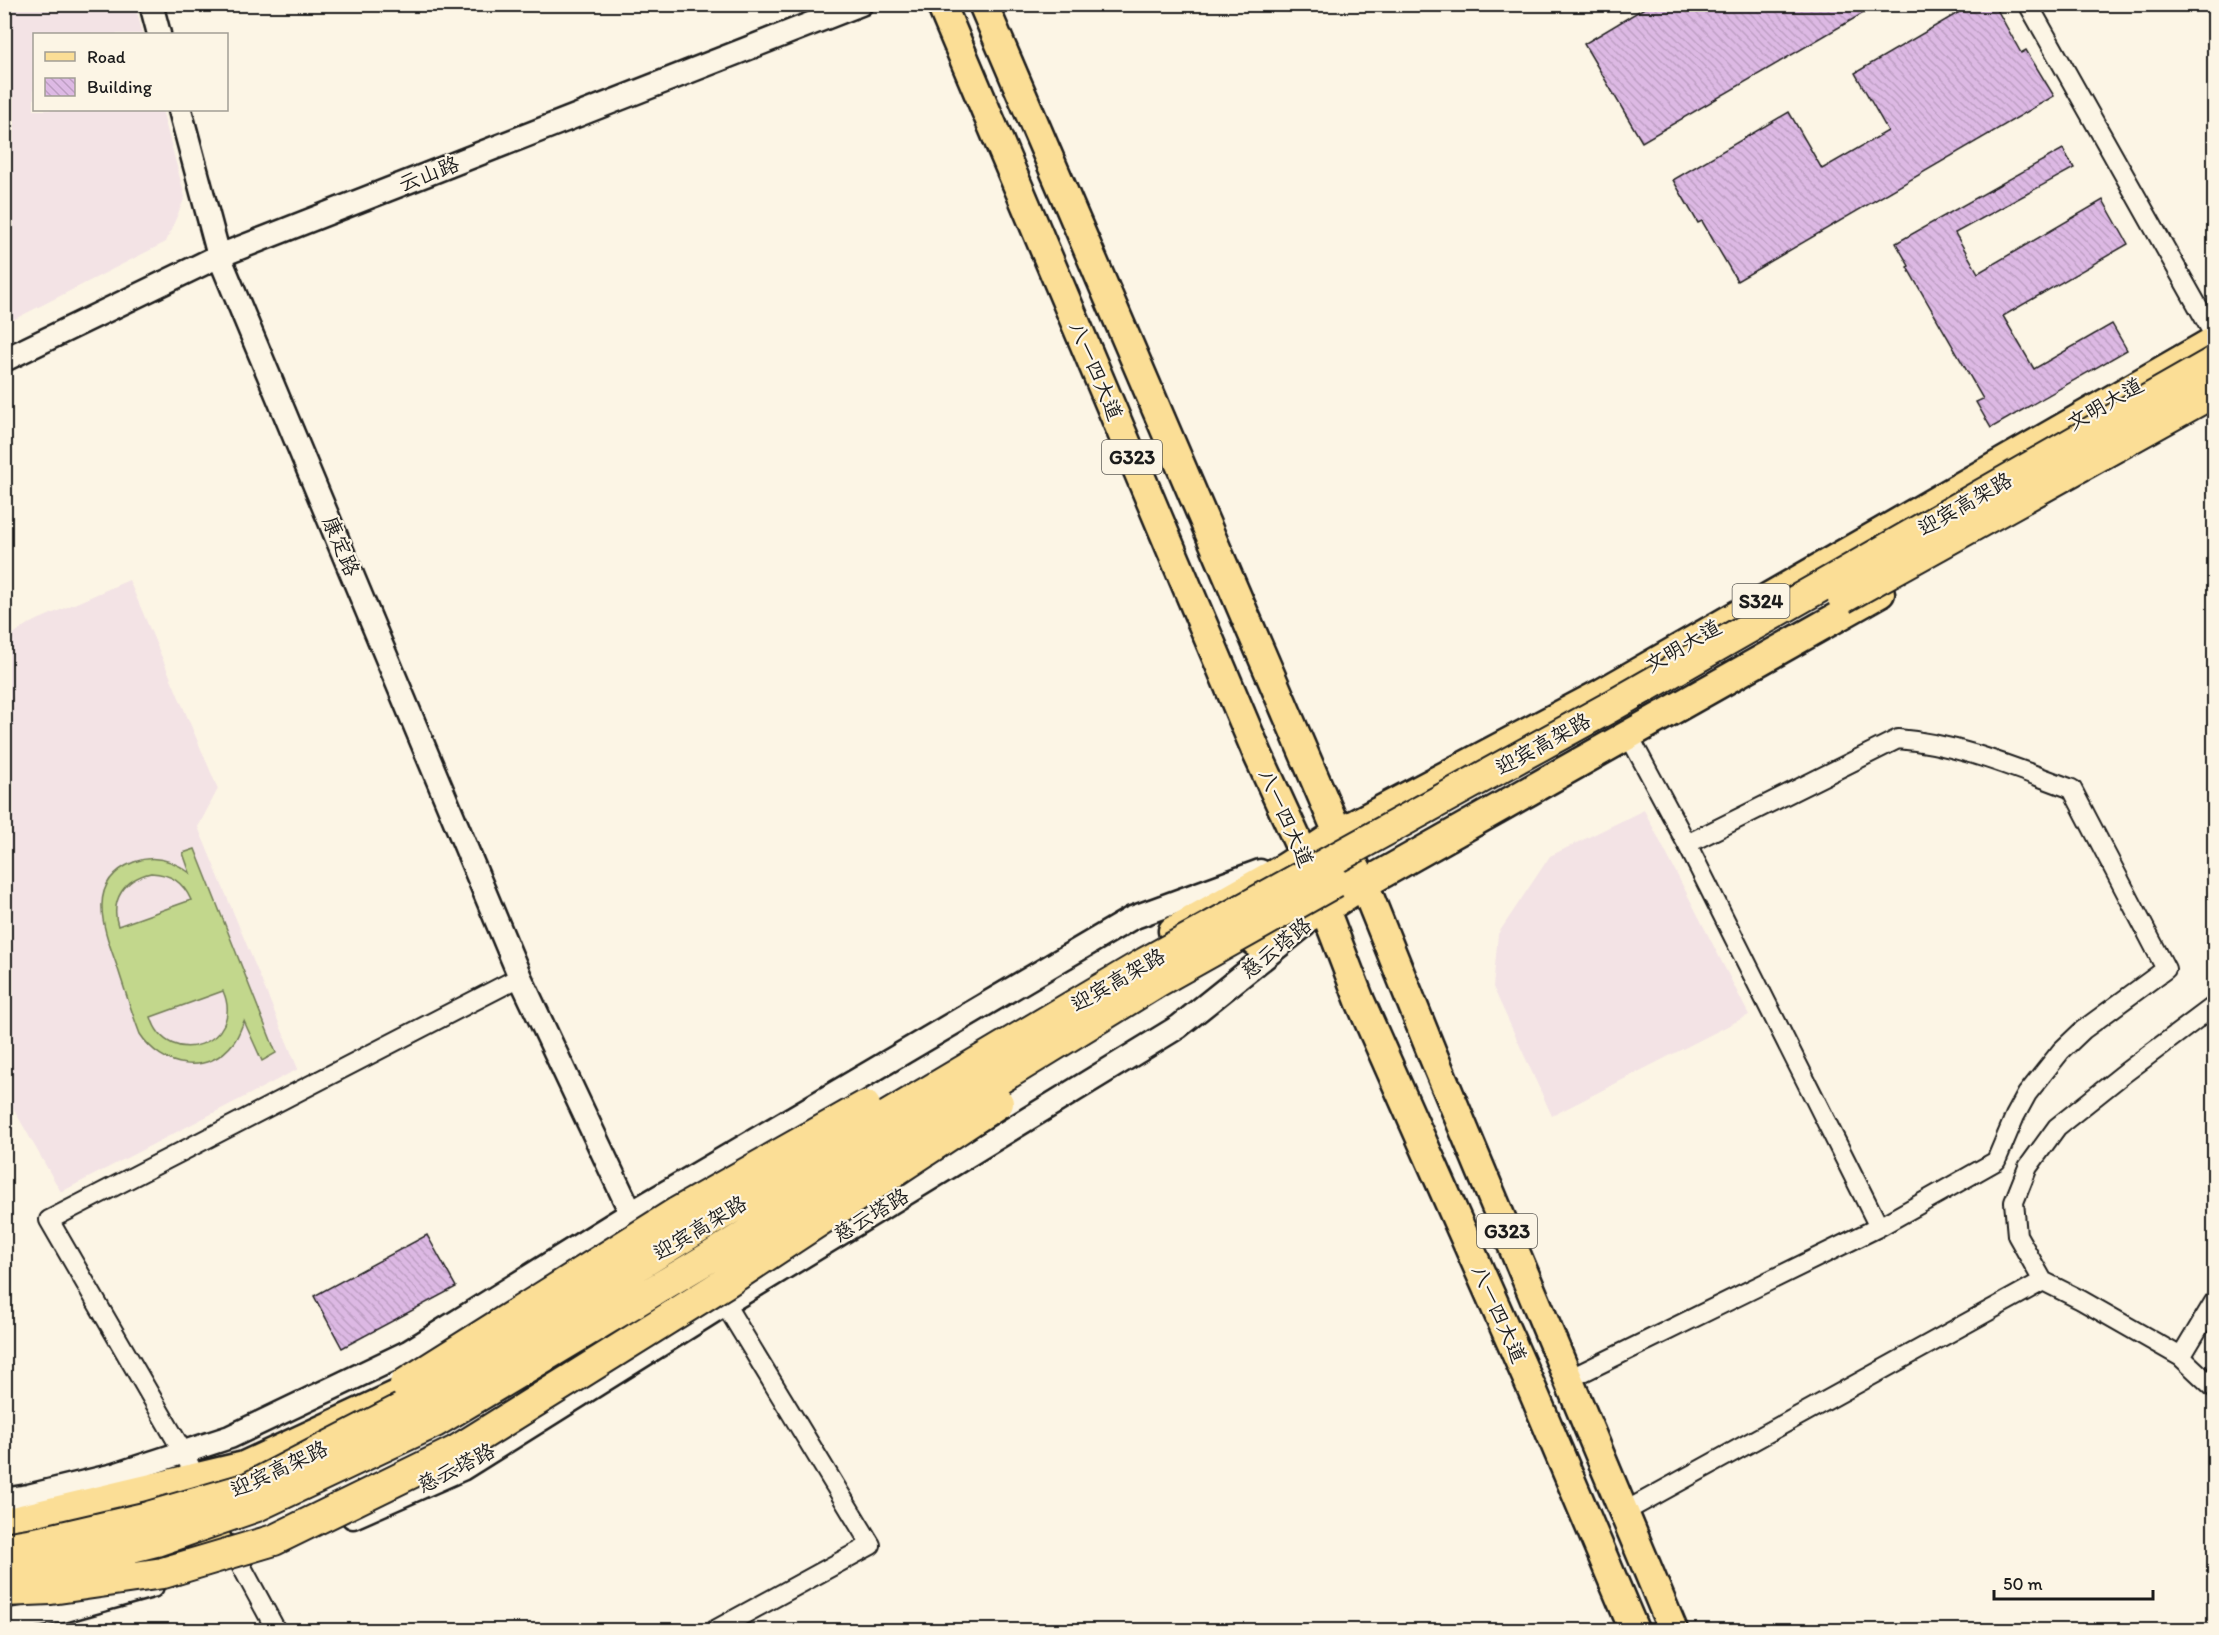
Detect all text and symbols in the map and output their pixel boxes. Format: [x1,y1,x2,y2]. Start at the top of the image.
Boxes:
legend [33,33,228,111]
text: Road [87,46,126,68]
text: Building [87,76,153,98]
street label: 云山路 [395,151,463,196]
street label: 八一四大道 [1064,318,1128,424]
street label: 文明大道 [2062,372,2147,435]
road number: G323 [1102,440,1162,474]
street label: 迎宾高架路 [1913,466,2016,541]
street label: 康定路 [318,512,365,580]
road number: S324 [1732,584,1790,618]
street label: 文明大道 [1640,614,1725,677]
street label: 迎宾高架路 [1491,707,1595,780]
street label: 八一四大道 [1254,765,1319,871]
street label: 慈云塔路 [1235,911,1316,984]
street label: 迎宾高架路 [1066,942,1169,1017]
street label: 慈云塔路 [828,1182,913,1247]
street label: 迎宾高架路 [648,1190,751,1265]
road number: G323 [1477,1214,1537,1248]
street label: 八一四大道 [1467,1261,1532,1367]
street label: 迎宾高架路 [226,1435,332,1502]
street label: 慈云塔路 [413,1437,499,1498]
scale bar [1994,1563,2153,1601]
text: 50 m [2003,1573,2043,1595]

